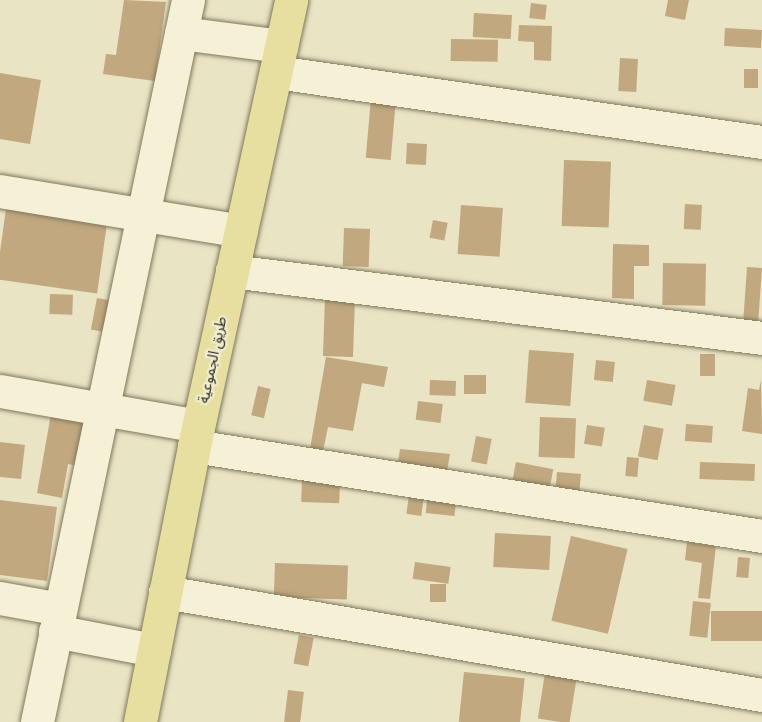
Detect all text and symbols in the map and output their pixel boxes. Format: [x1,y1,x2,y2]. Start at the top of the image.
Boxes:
street label: طريق الجموعية [195,315,231,405]

